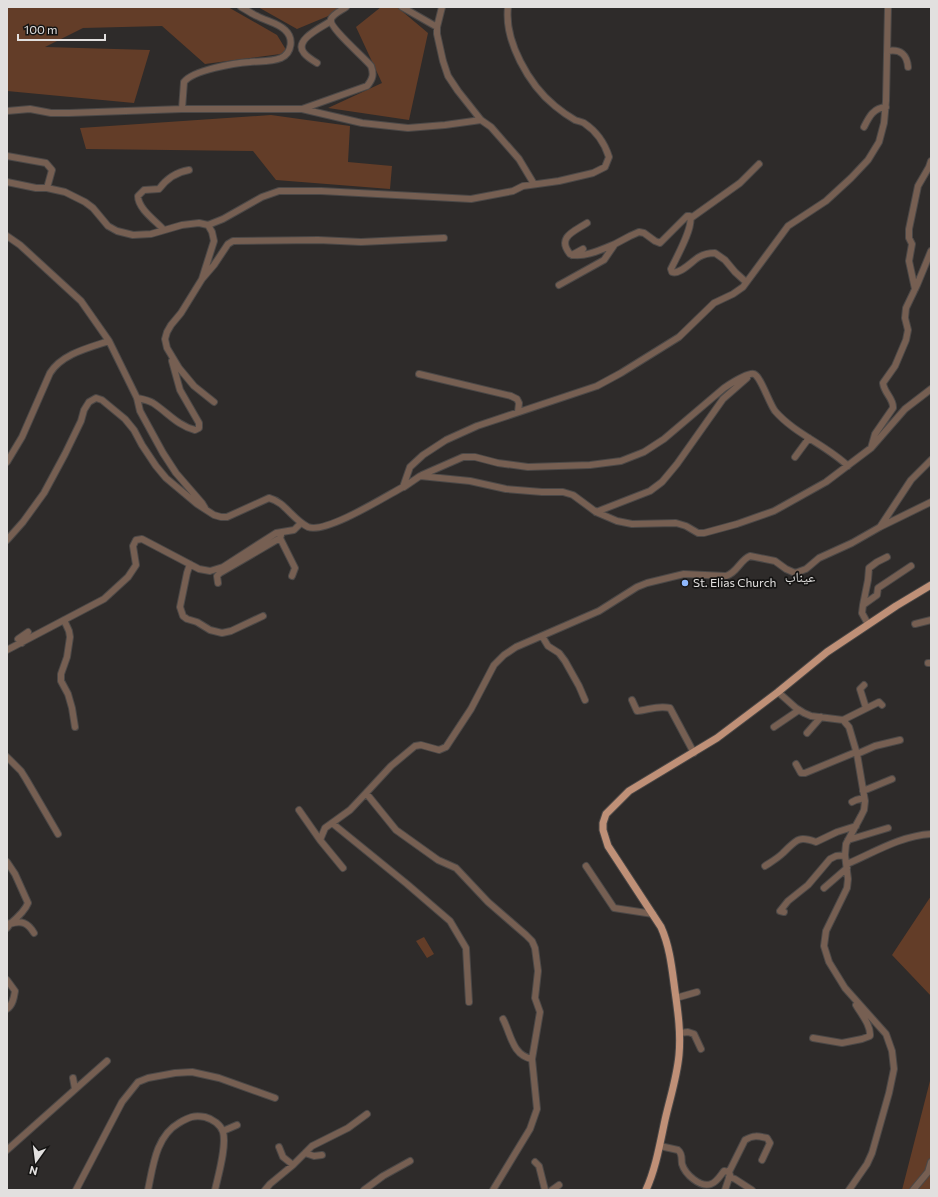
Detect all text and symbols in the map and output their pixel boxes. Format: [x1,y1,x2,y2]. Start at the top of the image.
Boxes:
scale bar [18,16,105,42]
text: 100 m [24,22,58,36]
district label: عيناب [785,568,815,585]
place label: St. Elias Church [693,575,776,589]
marker: St. Elias Church [680,578,690,588]
north arrow [16,1141,56,1181]
text: N [28,1164,39,1178]

